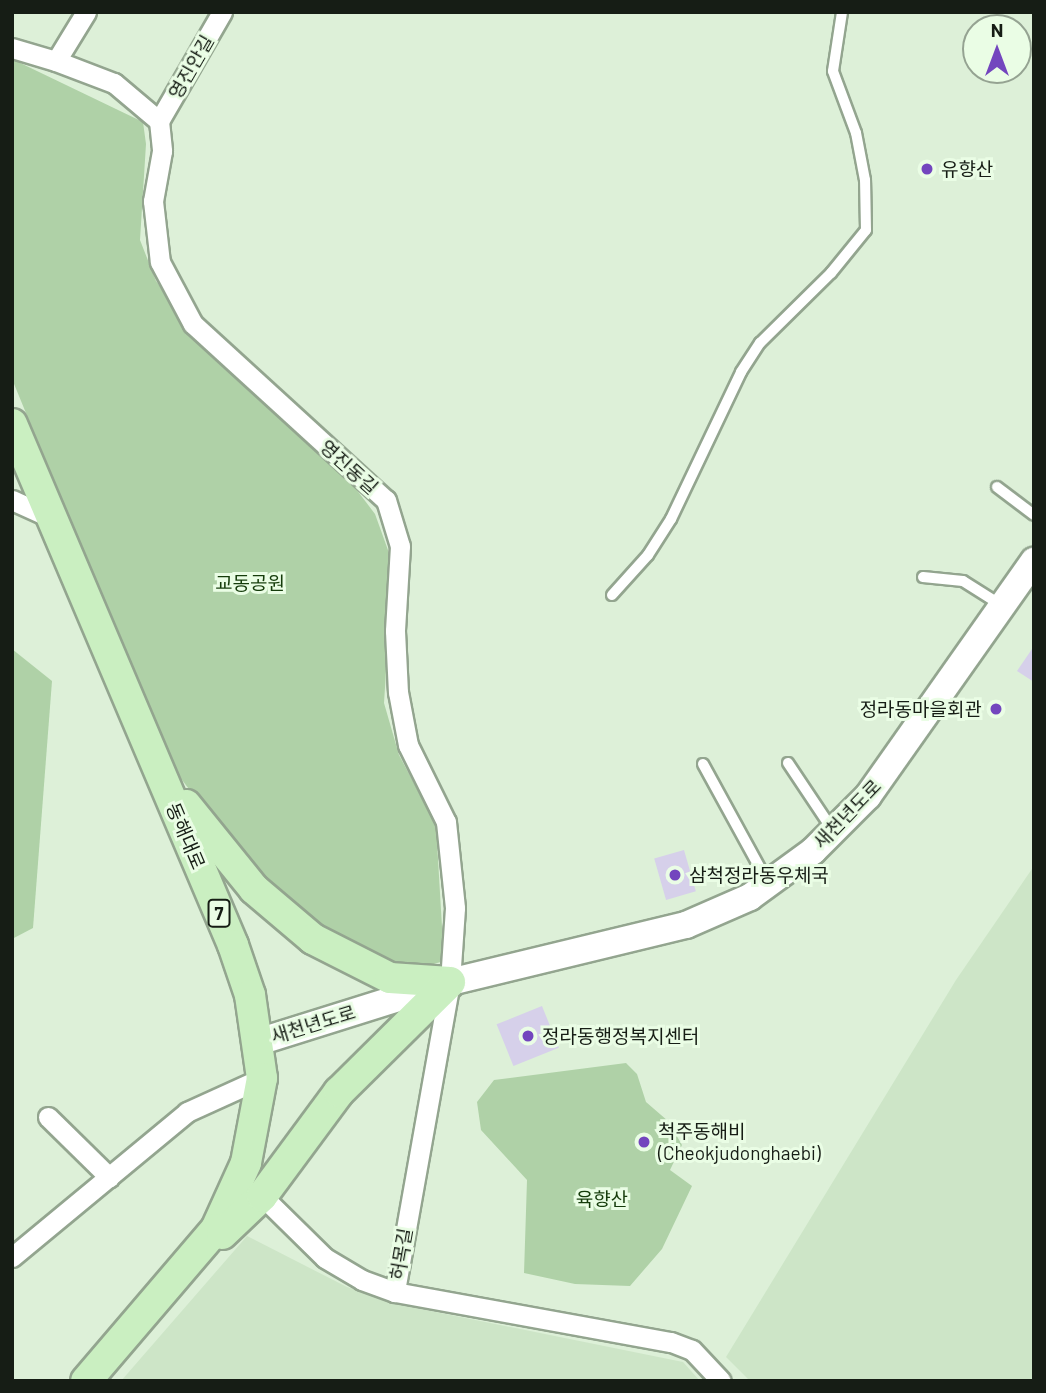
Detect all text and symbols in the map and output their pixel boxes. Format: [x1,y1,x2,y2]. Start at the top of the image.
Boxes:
north arrow [962,14,1032,84]
text: N [991,18,1003,41]
street label: 영진안길 [164,31,218,103]
place label: 유향산 [941,158,993,180]
marker: 유향산 [919,161,935,177]
street label: 영진동길 [315,435,383,499]
park label: 교동공원 [215,572,285,594]
place label: 정라동마을회관 [860,698,982,720]
marker: 정라동마을회관 [988,701,1004,717]
street label: 새천년도로 [808,775,886,853]
street label: 동해대로 [162,799,210,873]
place label: 삼척정라동우체국 [689,864,829,886]
marker: 삼척정라동우체국 [667,867,683,883]
road number: 7 [207,898,231,928]
street label: 새천년도로 [268,1000,358,1048]
place label: 정라동행정복지센터 [542,1025,699,1047]
marker: 정라동행정복지센터 [520,1028,536,1044]
place label: 척주동해비 (Cheokjudonghaebi) [658,1120,821,1164]
marker: 척주동해비 (Cheokjudonghaebi) [636,1134,652,1150]
park label: 육향산 [576,1188,628,1210]
street label: 허목길 [385,1226,417,1282]

